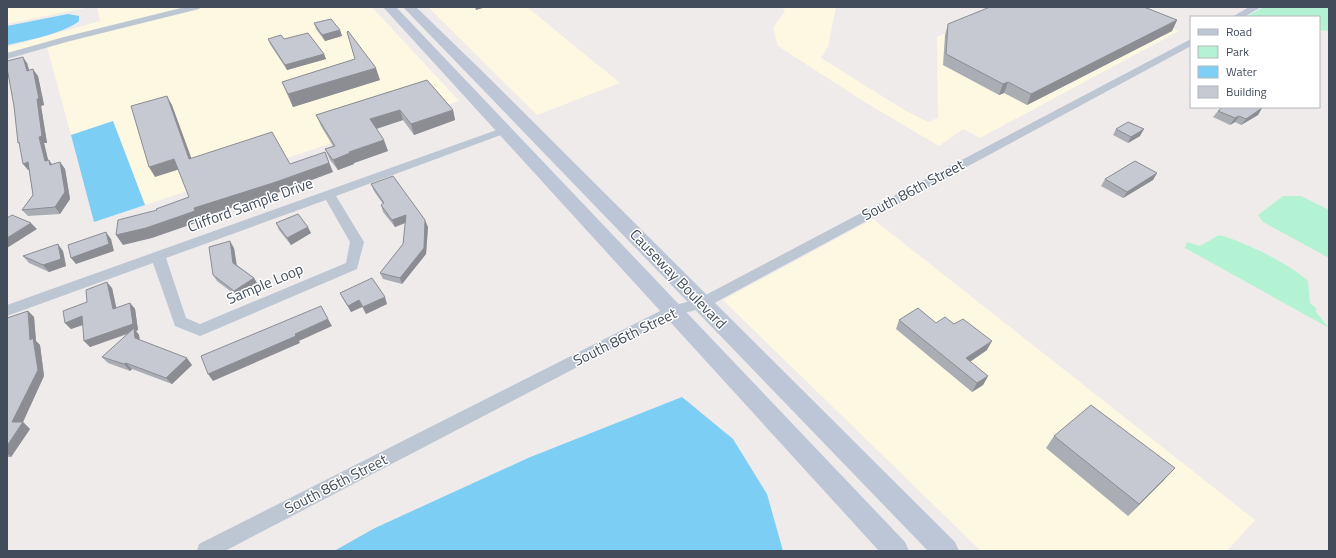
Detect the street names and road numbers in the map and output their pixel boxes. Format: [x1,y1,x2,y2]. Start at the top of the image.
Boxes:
street label: South 86th Street [858,153,969,226]
street label: Clifford Sample Drive [184,171,316,238]
street label: Causeway Boulevard [625,224,732,334]
street label: Sample Loop [223,257,307,310]
street label: South 86th Street [569,301,681,372]
street label: South 86th Street [280,447,392,519]

